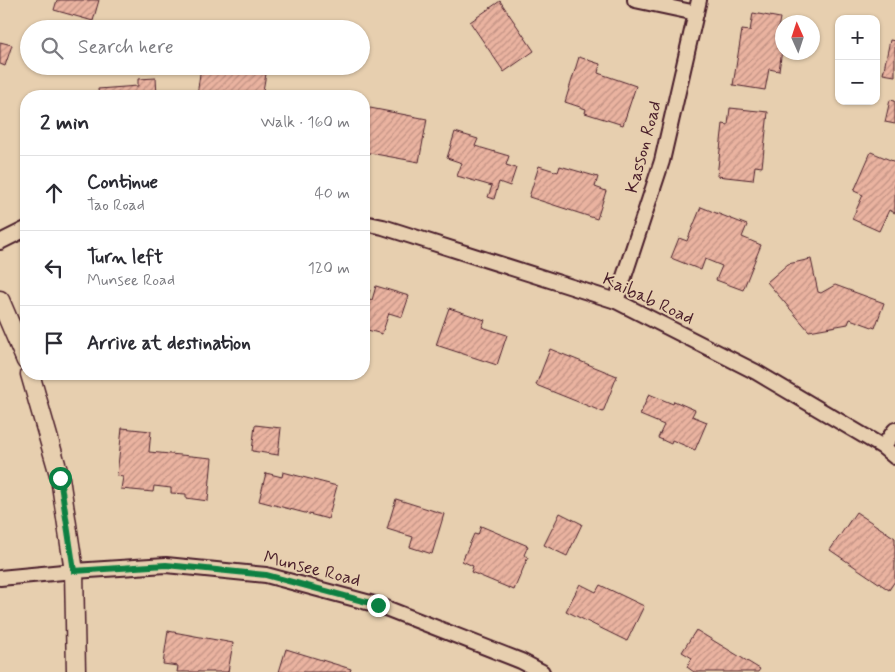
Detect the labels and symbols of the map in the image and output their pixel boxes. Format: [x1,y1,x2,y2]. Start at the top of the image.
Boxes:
north arrow [775,15,820,60]
street label: Kasson Road [620,98,668,196]
street label: Kaibab Road [598,267,698,331]
route start [49,467,72,490]
street label: Munsee Road [261,545,363,593]
route end [367,594,390,617]

